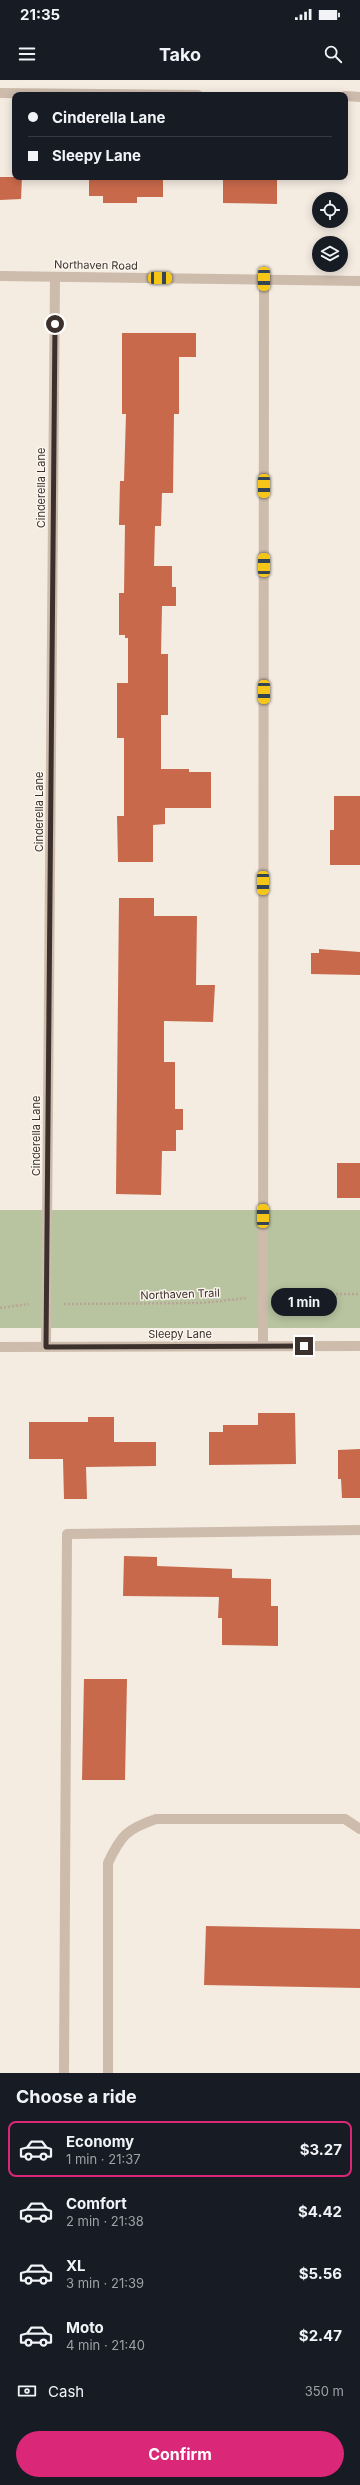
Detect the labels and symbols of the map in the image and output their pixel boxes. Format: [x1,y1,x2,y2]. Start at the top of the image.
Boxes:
street label: Northaven Road [54,257,138,273]
car [258,267,270,291]
car [148,272,172,284]
route start [46,315,64,333]
street label: Cinderella Lane [34,448,48,528]
car [258,474,270,498]
car [258,553,270,577]
car [258,680,270,704]
street label: Cinderella Lane [32,772,46,852]
car [257,871,269,895]
street label: Cinderella Lane [29,1096,43,1176]
car [257,1204,269,1228]
street label: Northaven Trail [140,1286,220,1302]
callout: 1 min [271,1288,337,1316]
street label: Sleepy Lane [148,1327,212,1341]
route end [295,1337,313,1355]

